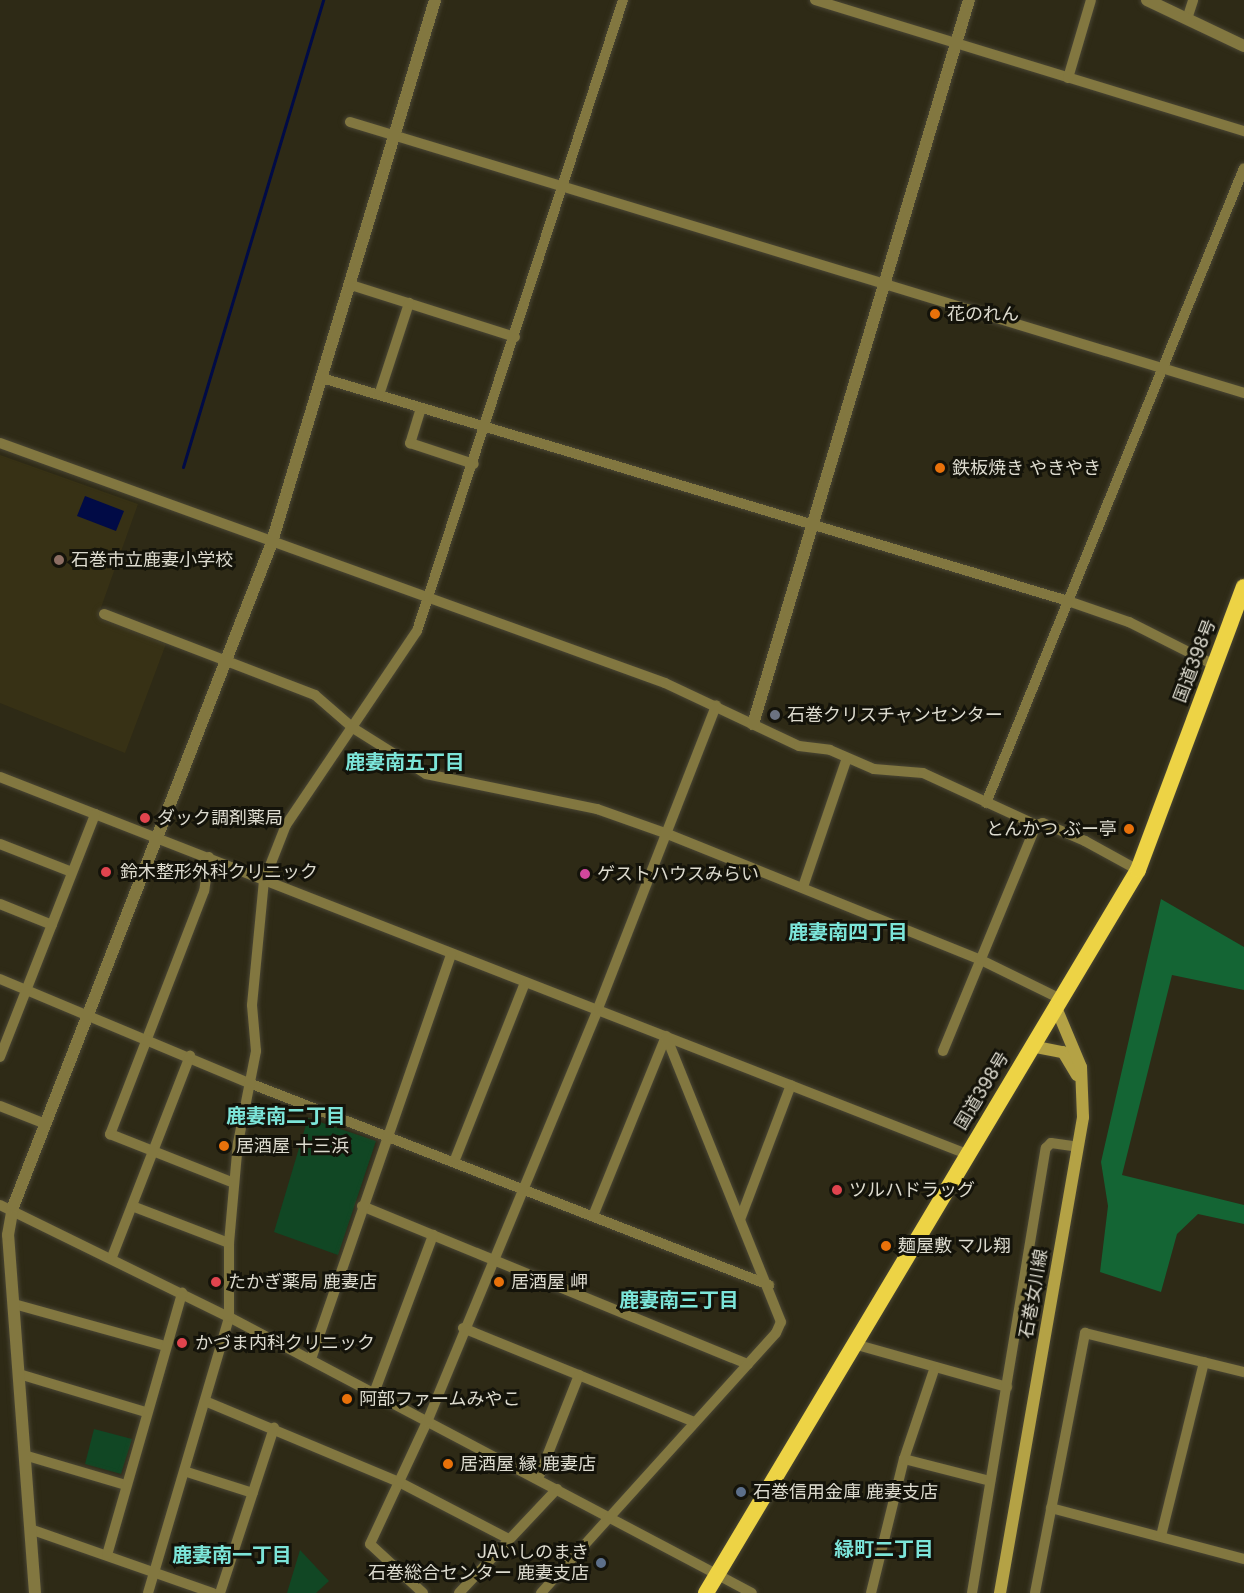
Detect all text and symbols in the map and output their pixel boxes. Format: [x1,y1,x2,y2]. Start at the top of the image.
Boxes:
place label: 花のれん [947,303,1019,325]
marker: 花のれん [928,307,942,321]
place label: 鉄板焼き やきやき [952,457,1101,479]
marker: 鉄板焼き やきやき [933,461,947,475]
place label: 石巻市立鹿妻小学校 [71,549,233,571]
marker: 石巻市立鹿妻小学校 [52,553,66,567]
street label: 国道398号 [1169,616,1221,706]
place label: 石巻クリスチャンセンター [787,704,1003,726]
marker: 石巻クリスチャンセンター [768,708,782,722]
district label: 鹿妻南五丁目 [345,750,465,774]
place label: ダック調剤薬局 [157,807,283,829]
marker: ダック調剤薬局 [138,811,152,825]
place label: とんかつ ぶー亭 [986,818,1117,840]
marker: とんかつ ぶー亭 [1122,822,1136,836]
place label: 鈴木整形外科クリニック [120,861,318,883]
marker: 鈴木整形外科クリニック [97,863,115,881]
place label: ゲストハウスみらい [597,863,759,885]
marker: ゲストハウスみらい [578,867,592,881]
district label: 鹿妻南四丁目 [788,920,908,944]
street label: 国道398号 [950,1048,1014,1134]
district label: 鹿妻南二丁目 [226,1104,346,1128]
place label: 居酒屋 十三浜 [236,1135,349,1157]
marker: 居酒屋 十三浜 [217,1139,231,1153]
place label: ツルハドラッグ [849,1179,975,1201]
marker: ツルハドラッグ [830,1183,844,1197]
place label: 麺屋敷 マル翔 [898,1235,1011,1257]
marker: 麺屋敷 マル翔 [879,1239,893,1253]
street label: 石巻女川線 [1016,1248,1052,1340]
place label: たかぎ薬局 鹿妻店 [228,1271,377,1293]
place label: 居酒屋 岬 [511,1271,588,1293]
marker: たかぎ薬局 鹿妻店 [209,1275,223,1289]
marker: 居酒屋 岬 [492,1275,506,1289]
district label: 鹿妻南三丁目 [619,1288,739,1312]
place label: かづま内科クリニック [195,1332,375,1354]
marker: かづま内科クリニック [173,1334,191,1352]
place label: 阿部ファームみやこ [359,1388,521,1410]
marker: 阿部ファームみやこ [340,1392,354,1406]
place label: 居酒屋 縁 鹿妻店 [460,1453,596,1475]
marker: 居酒屋 縁 鹿妻店 [441,1457,455,1471]
place label: 石巻信用金庫 鹿妻支店 [753,1481,938,1503]
marker: 石巻信用金庫 鹿妻支店 [734,1485,748,1499]
district label: 緑町二丁目 [834,1537,934,1561]
place label: JAいしのまき 石巻総合センター 鹿妻支店 [368,1542,589,1584]
district label: 鹿妻南一丁目 [172,1543,292,1567]
marker: JAいしのまき 石巻総合センター 鹿妻支店 [594,1556,608,1570]

